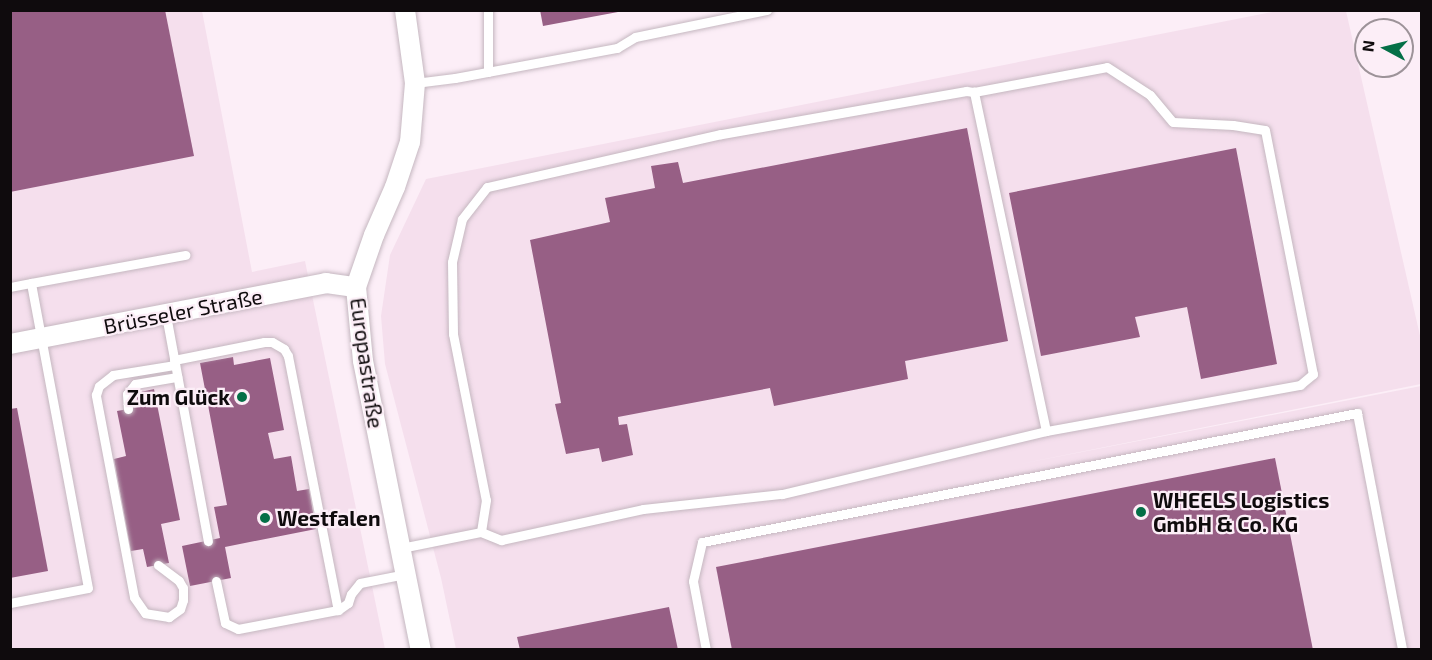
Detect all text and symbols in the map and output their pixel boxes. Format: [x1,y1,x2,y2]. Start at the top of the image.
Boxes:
north arrow [1354,18,1414,78]
text: N [1357,39,1378,53]
street label: Brüsseler Straße [101,283,265,339]
street label: Europastraße [345,296,389,430]
place label: Zum Glück [127,384,230,410]
marker: Zum Glück [235,390,249,404]
place label: WHEELS Logistics GmbH & Co. KG [1153,487,1329,537]
place label: Westfalen [277,505,381,531]
marker: WHEELS Logistics GmbH & Co. KG [1134,505,1148,519]
marker: Westfalen [258,511,272,525]

